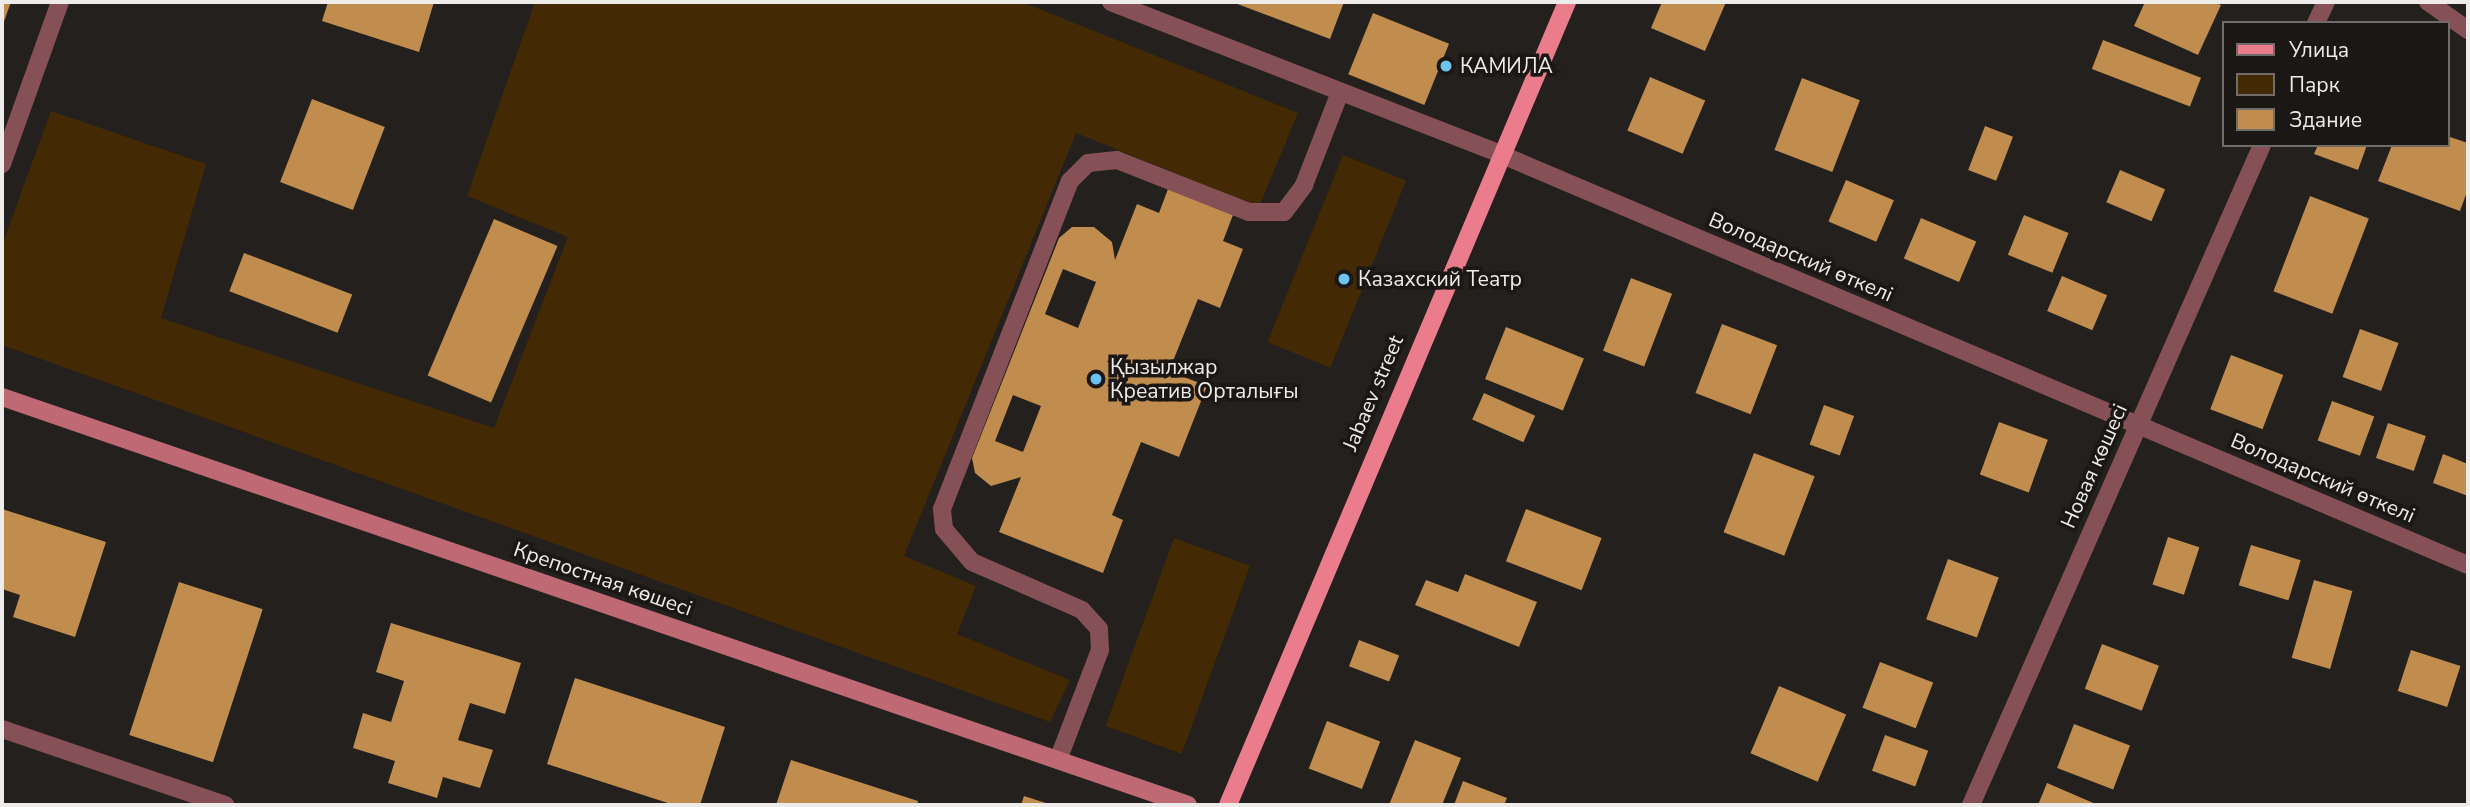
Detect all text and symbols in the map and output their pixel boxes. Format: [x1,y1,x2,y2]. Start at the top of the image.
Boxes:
legend [2222,21,2449,147]
text: Улица [2289,36,2349,64]
place label: КАМИЛА [1460,53,1553,79]
marker: КАМИЛА [1438,58,1454,74]
text: Парк [2289,71,2340,99]
text: Здание [2289,106,2362,134]
street label: Володарский өткелі [1705,207,1897,307]
place label: Казахский Театр [1358,266,1522,292]
marker: Казахский Театр [1336,271,1352,287]
street label: Jabaev street [1337,331,1409,455]
place label: Қызылжар Креатив Орталығы [1110,354,1299,404]
marker: Қызылжар Креатив Орталығы [1088,371,1104,387]
street label: Новая көшесі [2055,400,2133,532]
street label: Володарский өткелі [2227,428,2419,528]
street label: Крепостная көшесі [510,537,696,621]

